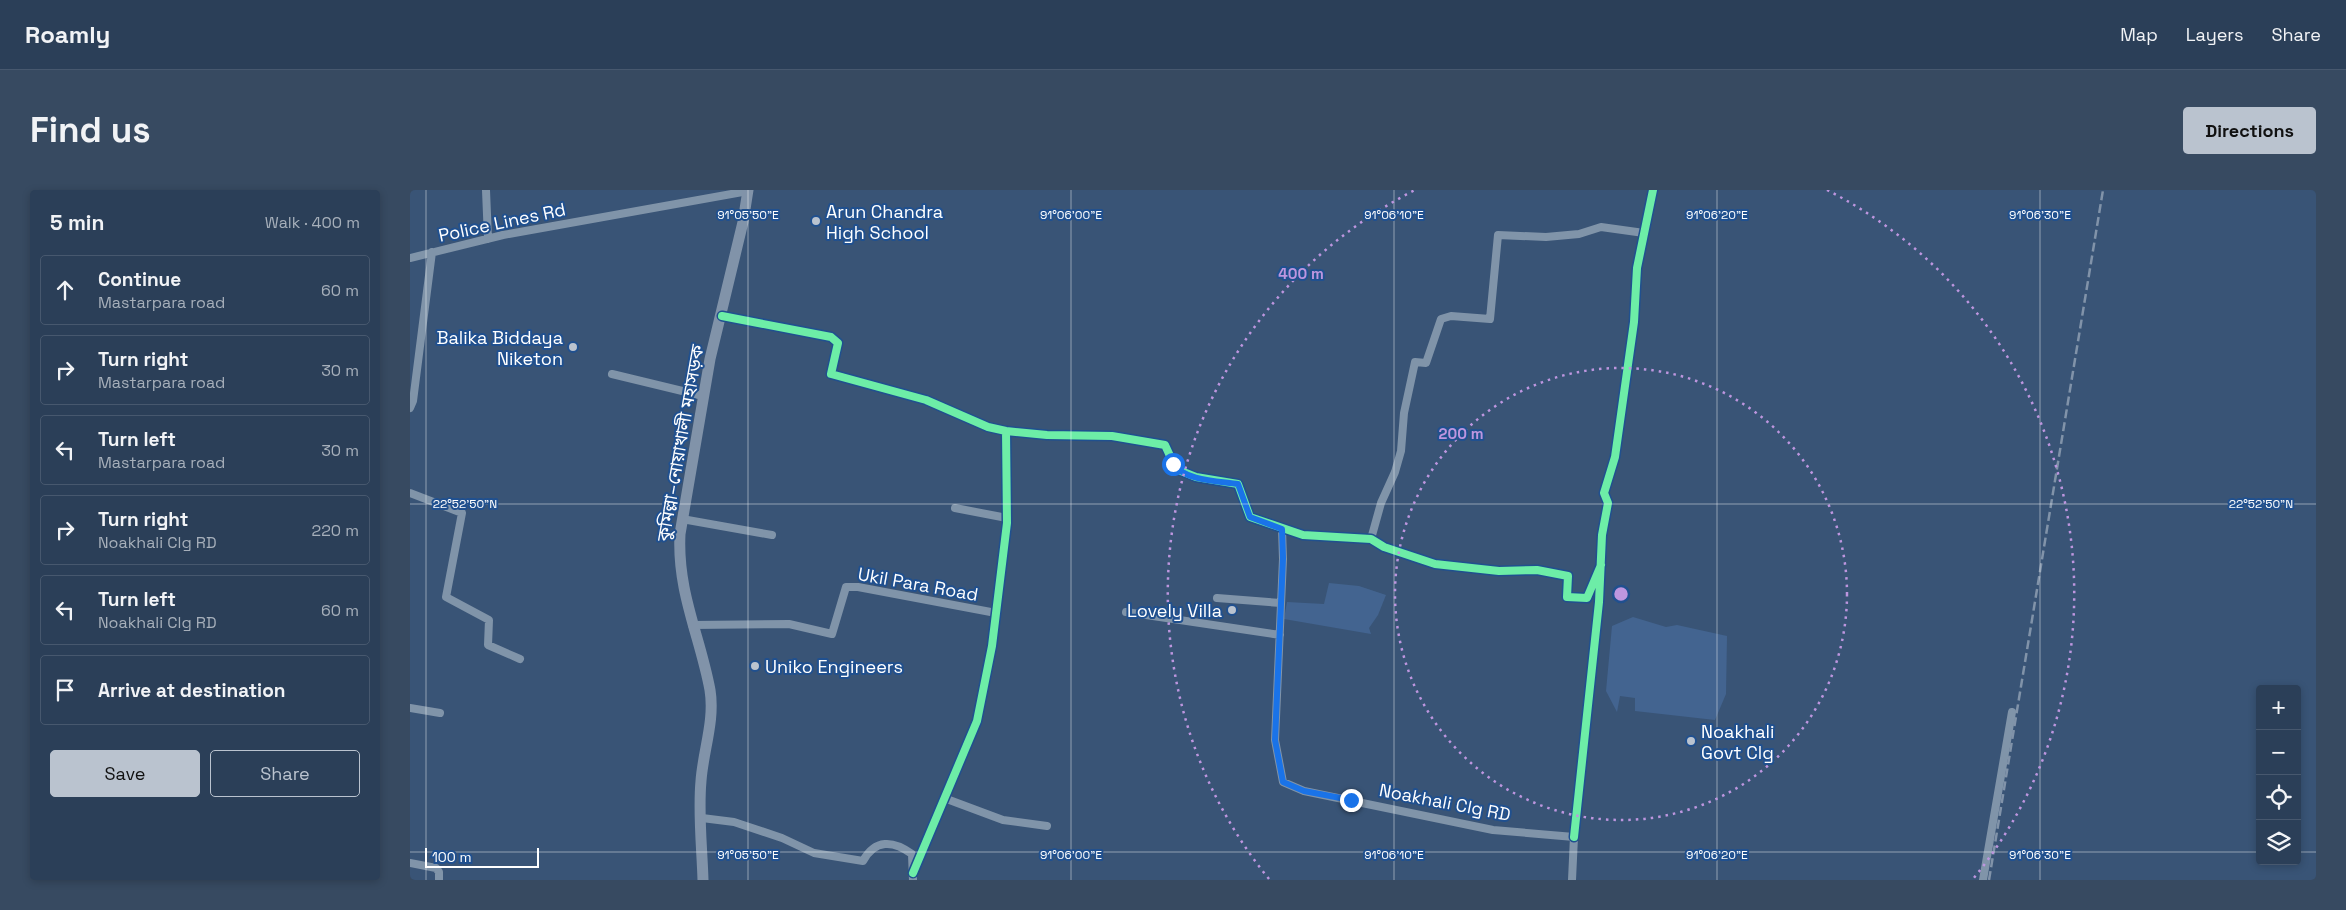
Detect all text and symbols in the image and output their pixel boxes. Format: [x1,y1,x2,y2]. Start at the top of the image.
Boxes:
text: Roamly [25,19,110,50]
text: Map [2120,23,2158,46]
text: Layers [2186,23,2243,46]
text: Share [2271,23,2321,46]
button: Directions [2183,107,2316,154]
text: Find us [30,108,151,152]
street label: Police Lines Rd [436,197,568,247]
place label: Arun Chandra High School [826,200,943,244]
text: 91°05'50"E [717,207,779,223]
text: 91°06'00"E [1040,207,1102,223]
text: 91°06'10"E [1364,207,1424,223]
text: 91°06'20"E [1686,207,1748,223]
text: 91°06'30"E [2009,207,2071,223]
text: 5 min [50,209,104,236]
text: Walk · 400 m [265,212,360,233]
marker: Arun Chandra High School [810,215,822,227]
text: 400 m [1278,264,1324,283]
text: Continue [98,267,181,292]
icon: ahead [51,276,79,304]
text: 60 m [321,280,359,301]
text: Mastarpara road [98,292,225,313]
place label: Balika Biddaya Niketon [436,326,563,370]
marker: Balika Biddaya Niketon [567,341,579,353]
street label: কুমিল্লা–নোয়াখালী মহাসড়ক [651,342,709,544]
text: Turn right [98,347,188,372]
icon: right [51,356,79,384]
text: 30 m [321,360,359,381]
text: Mastarpara road [98,372,225,393]
text: 200 m [1439,424,1483,443]
text: Turn left [98,427,176,452]
icon: left [51,436,79,464]
text: 30 m [321,440,359,461]
text: Mastarpara road [98,452,225,473]
route start [1162,453,1185,476]
text: 22°52'50"N [433,496,497,512]
text: 22°52'50"N [2229,496,2293,512]
text: Turn right [98,507,188,532]
icon: right [51,516,79,544]
text: 220 m [312,520,359,541]
text: Noakhali Clg RD [98,532,217,553]
street label: Ukil Para Road [856,562,980,606]
centre of rings [1612,585,1630,603]
text: Turn left [98,587,176,612]
icon: left [51,596,79,624]
place label: Lovely Villa [1127,599,1222,622]
text: 60 m [321,600,359,621]
marker: Lovely Villa [1226,604,1238,616]
text: Noakhali Clg RD [98,612,217,633]
place label: Uniko Engineers [765,655,903,678]
marker: Uniko Engineers [749,660,761,672]
icon: arrive [51,676,79,704]
text: Arrive at destination [98,678,286,703]
map controls [2256,685,2301,865]
button: + [2256,685,2301,730]
place label: Noakhali Govt Clg [1701,720,1774,764]
button: − [2256,730,2301,775]
marker: Noakhali Govt Clg [1685,735,1697,747]
button: Save [50,750,200,797]
button: Share [210,750,360,797]
button: locate [2256,775,2301,820]
street label: Noakhali Clg RD [1377,778,1513,826]
route end [1340,789,1363,812]
button: layers [2256,820,2301,865]
scale bar [425,845,539,868]
text: 91°05'50"E [717,847,779,863]
text: 91°06'00"E [1040,847,1102,863]
text: 91°06'10"E [1364,847,1424,863]
text: 91°06'20"E [1686,847,1748,863]
text: 91°06'30"E [2009,847,2071,863]
text: 100 m [432,848,471,866]

